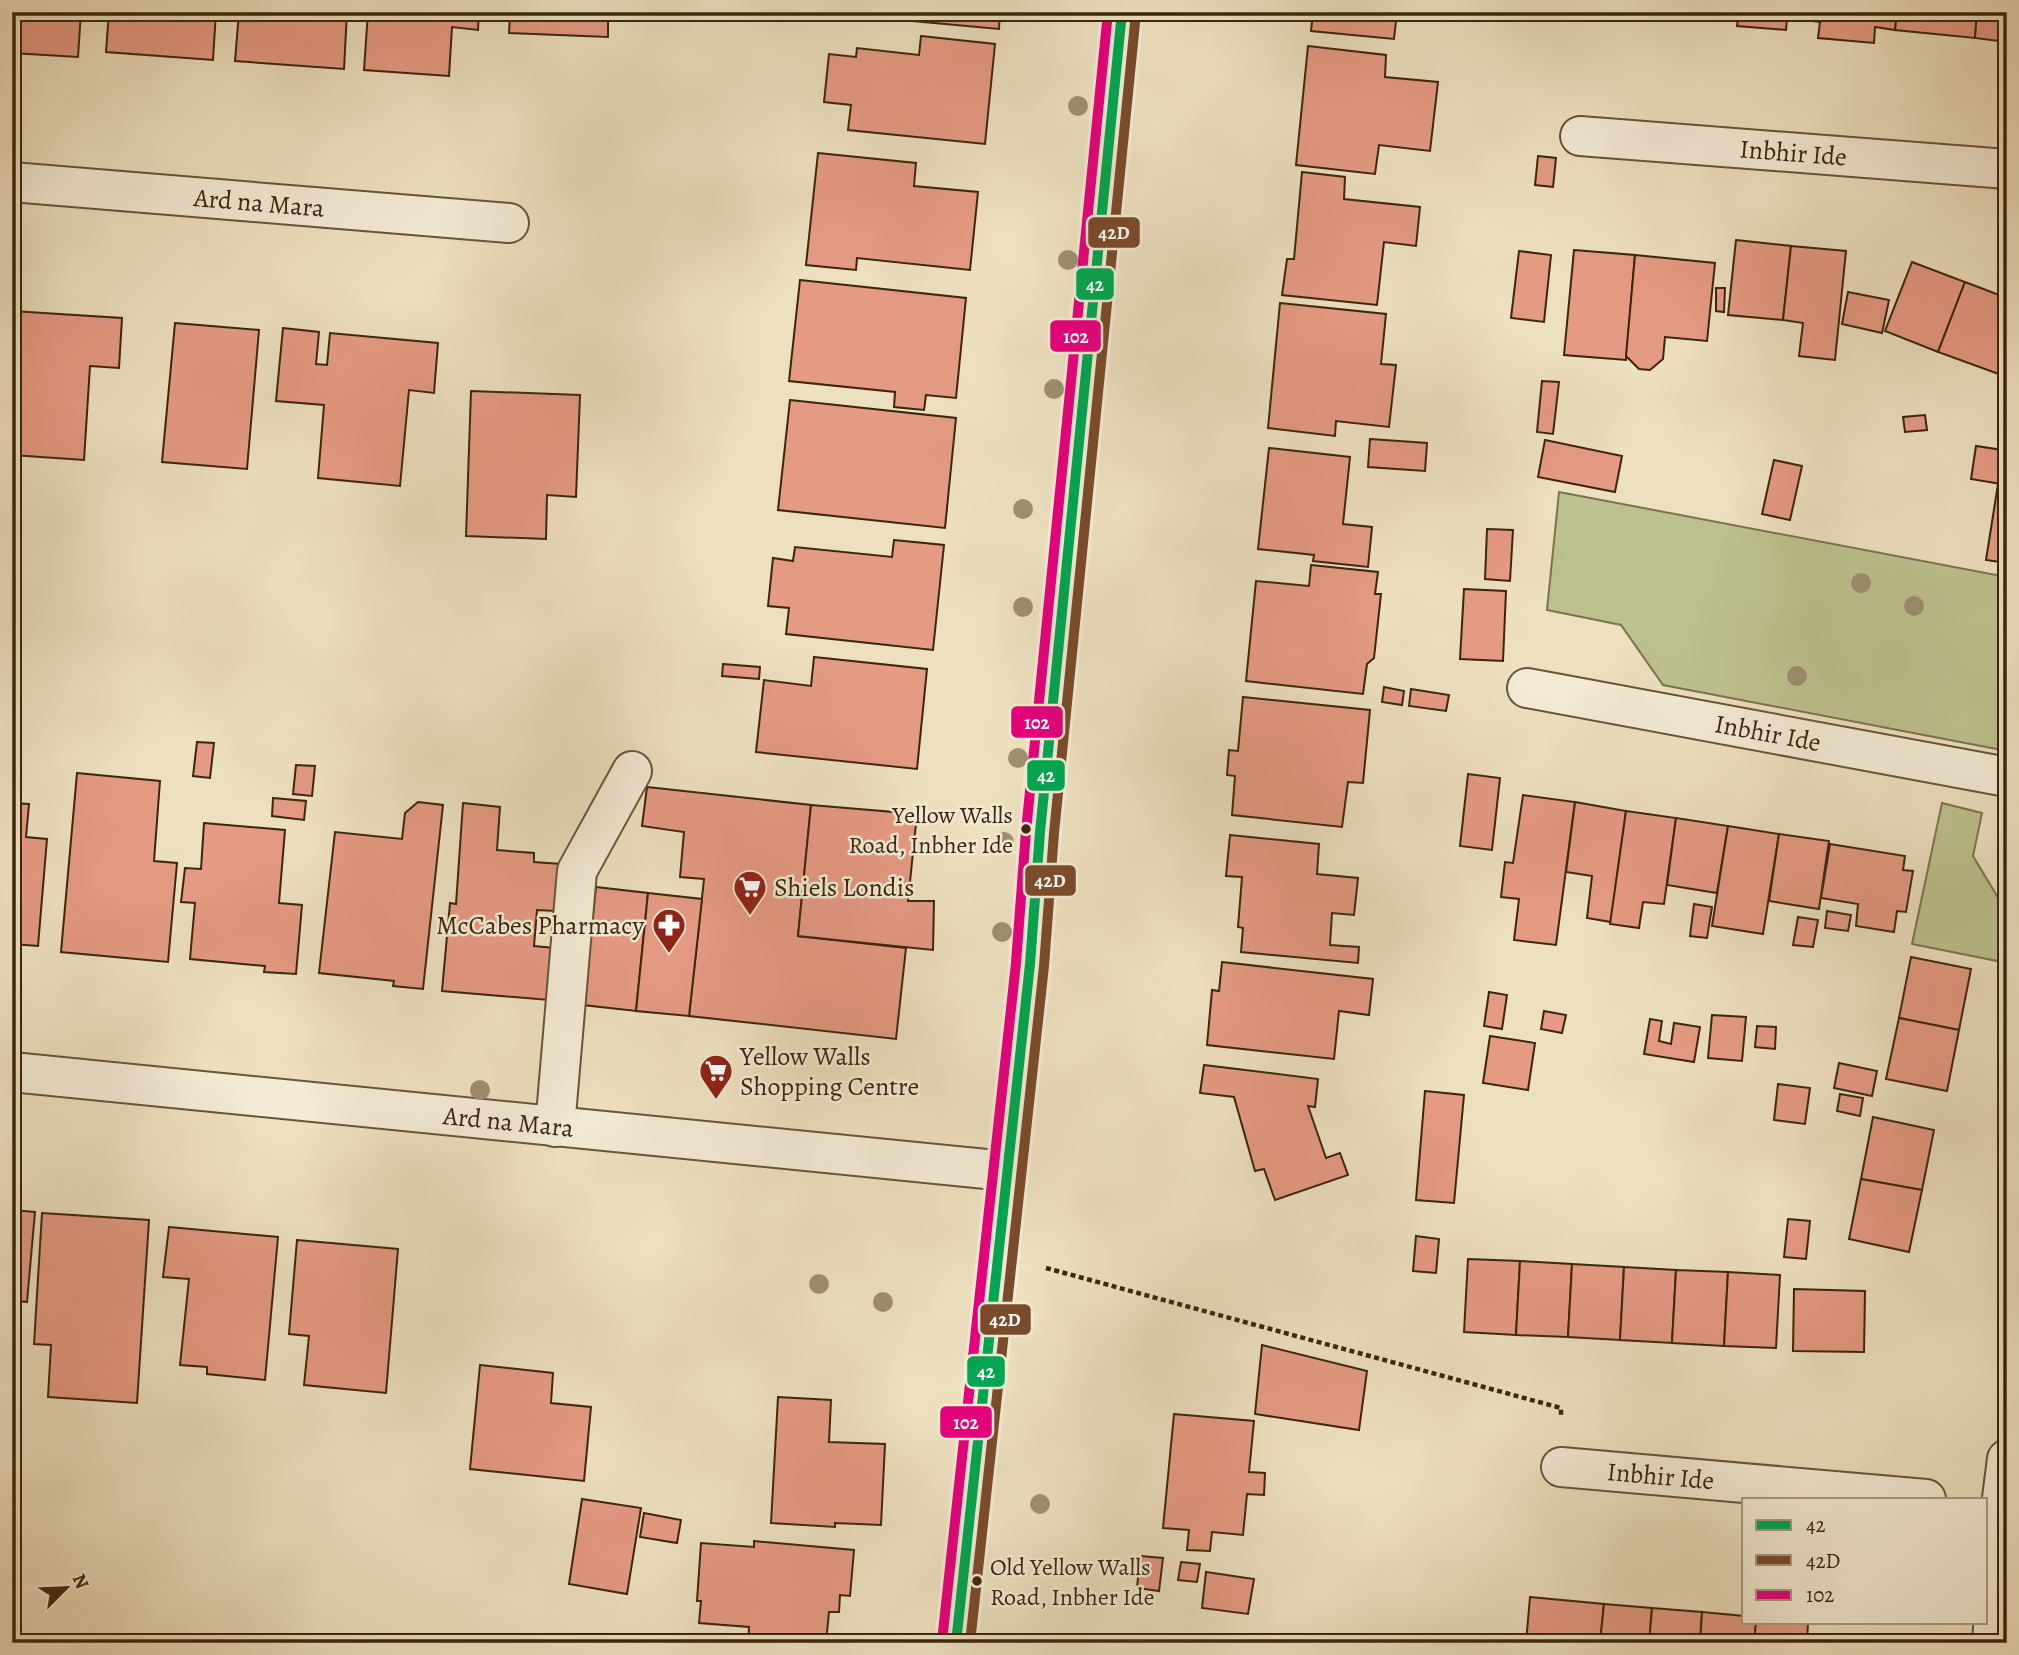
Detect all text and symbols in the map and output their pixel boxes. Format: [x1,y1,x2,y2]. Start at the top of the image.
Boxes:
street label: Inbhir Ide [1738,131,1848,174]
street label: Ard na Mara [192,179,326,225]
line badge: 42D [1087,216,1141,249]
text: 42D [1098,220,1130,246]
line badge: 42 [1075,267,1115,301]
text: 42 [1086,272,1104,298]
line badge: 102 [1049,319,1102,353]
text: 102 [1063,324,1089,350]
line badge: 102 [1010,705,1064,739]
street label: Inbhir Ide [1712,706,1824,760]
text: 102 [1024,710,1050,736]
line badge: 42 [1026,759,1066,792]
text: 42 [1037,763,1055,789]
place label: Yellow Walls Road, Inbher Ide [849,799,1013,861]
marker: Yellow Walls Road, Inbher Ide [1019,822,1033,836]
line badge: 42D [1024,864,1077,897]
supermarket icon: Shiels Londis [731,868,769,917]
text: 42D [1034,868,1066,894]
place label: Shiels Londis [774,870,914,905]
pharmacy icon: McCabes Pharmacy [650,906,688,955]
place label: McCabes Pharmacy [436,908,644,943]
place label: Yellow Walls Shopping Centre [739,1039,919,1104]
supermarket icon: Yellow Walls Shopping Centre [697,1052,735,1101]
street label: Ard na Mara [441,1097,575,1145]
line badge: 42D [979,1303,1032,1336]
text: 42D [989,1307,1021,1333]
line badge: 42 [966,1355,1006,1388]
text: 42 [977,1359,995,1385]
line badge: 102 [939,1405,993,1439]
text: 102 [953,1410,979,1436]
street label: Inbhir Ide [1606,1454,1716,1498]
legend [1742,1498,1988,1624]
text: 42 [1806,1511,1826,1539]
text: 42D [1806,1547,1840,1575]
place label: Old Yellow Walls Road, Inbher Ide [990,1551,1154,1613]
north arrow [32,1554,102,1624]
text: N [66,1570,95,1593]
marker: Old Yellow Walls Road, Inbher Ide [970,1574,984,1588]
text: 102 [1806,1581,1834,1609]

